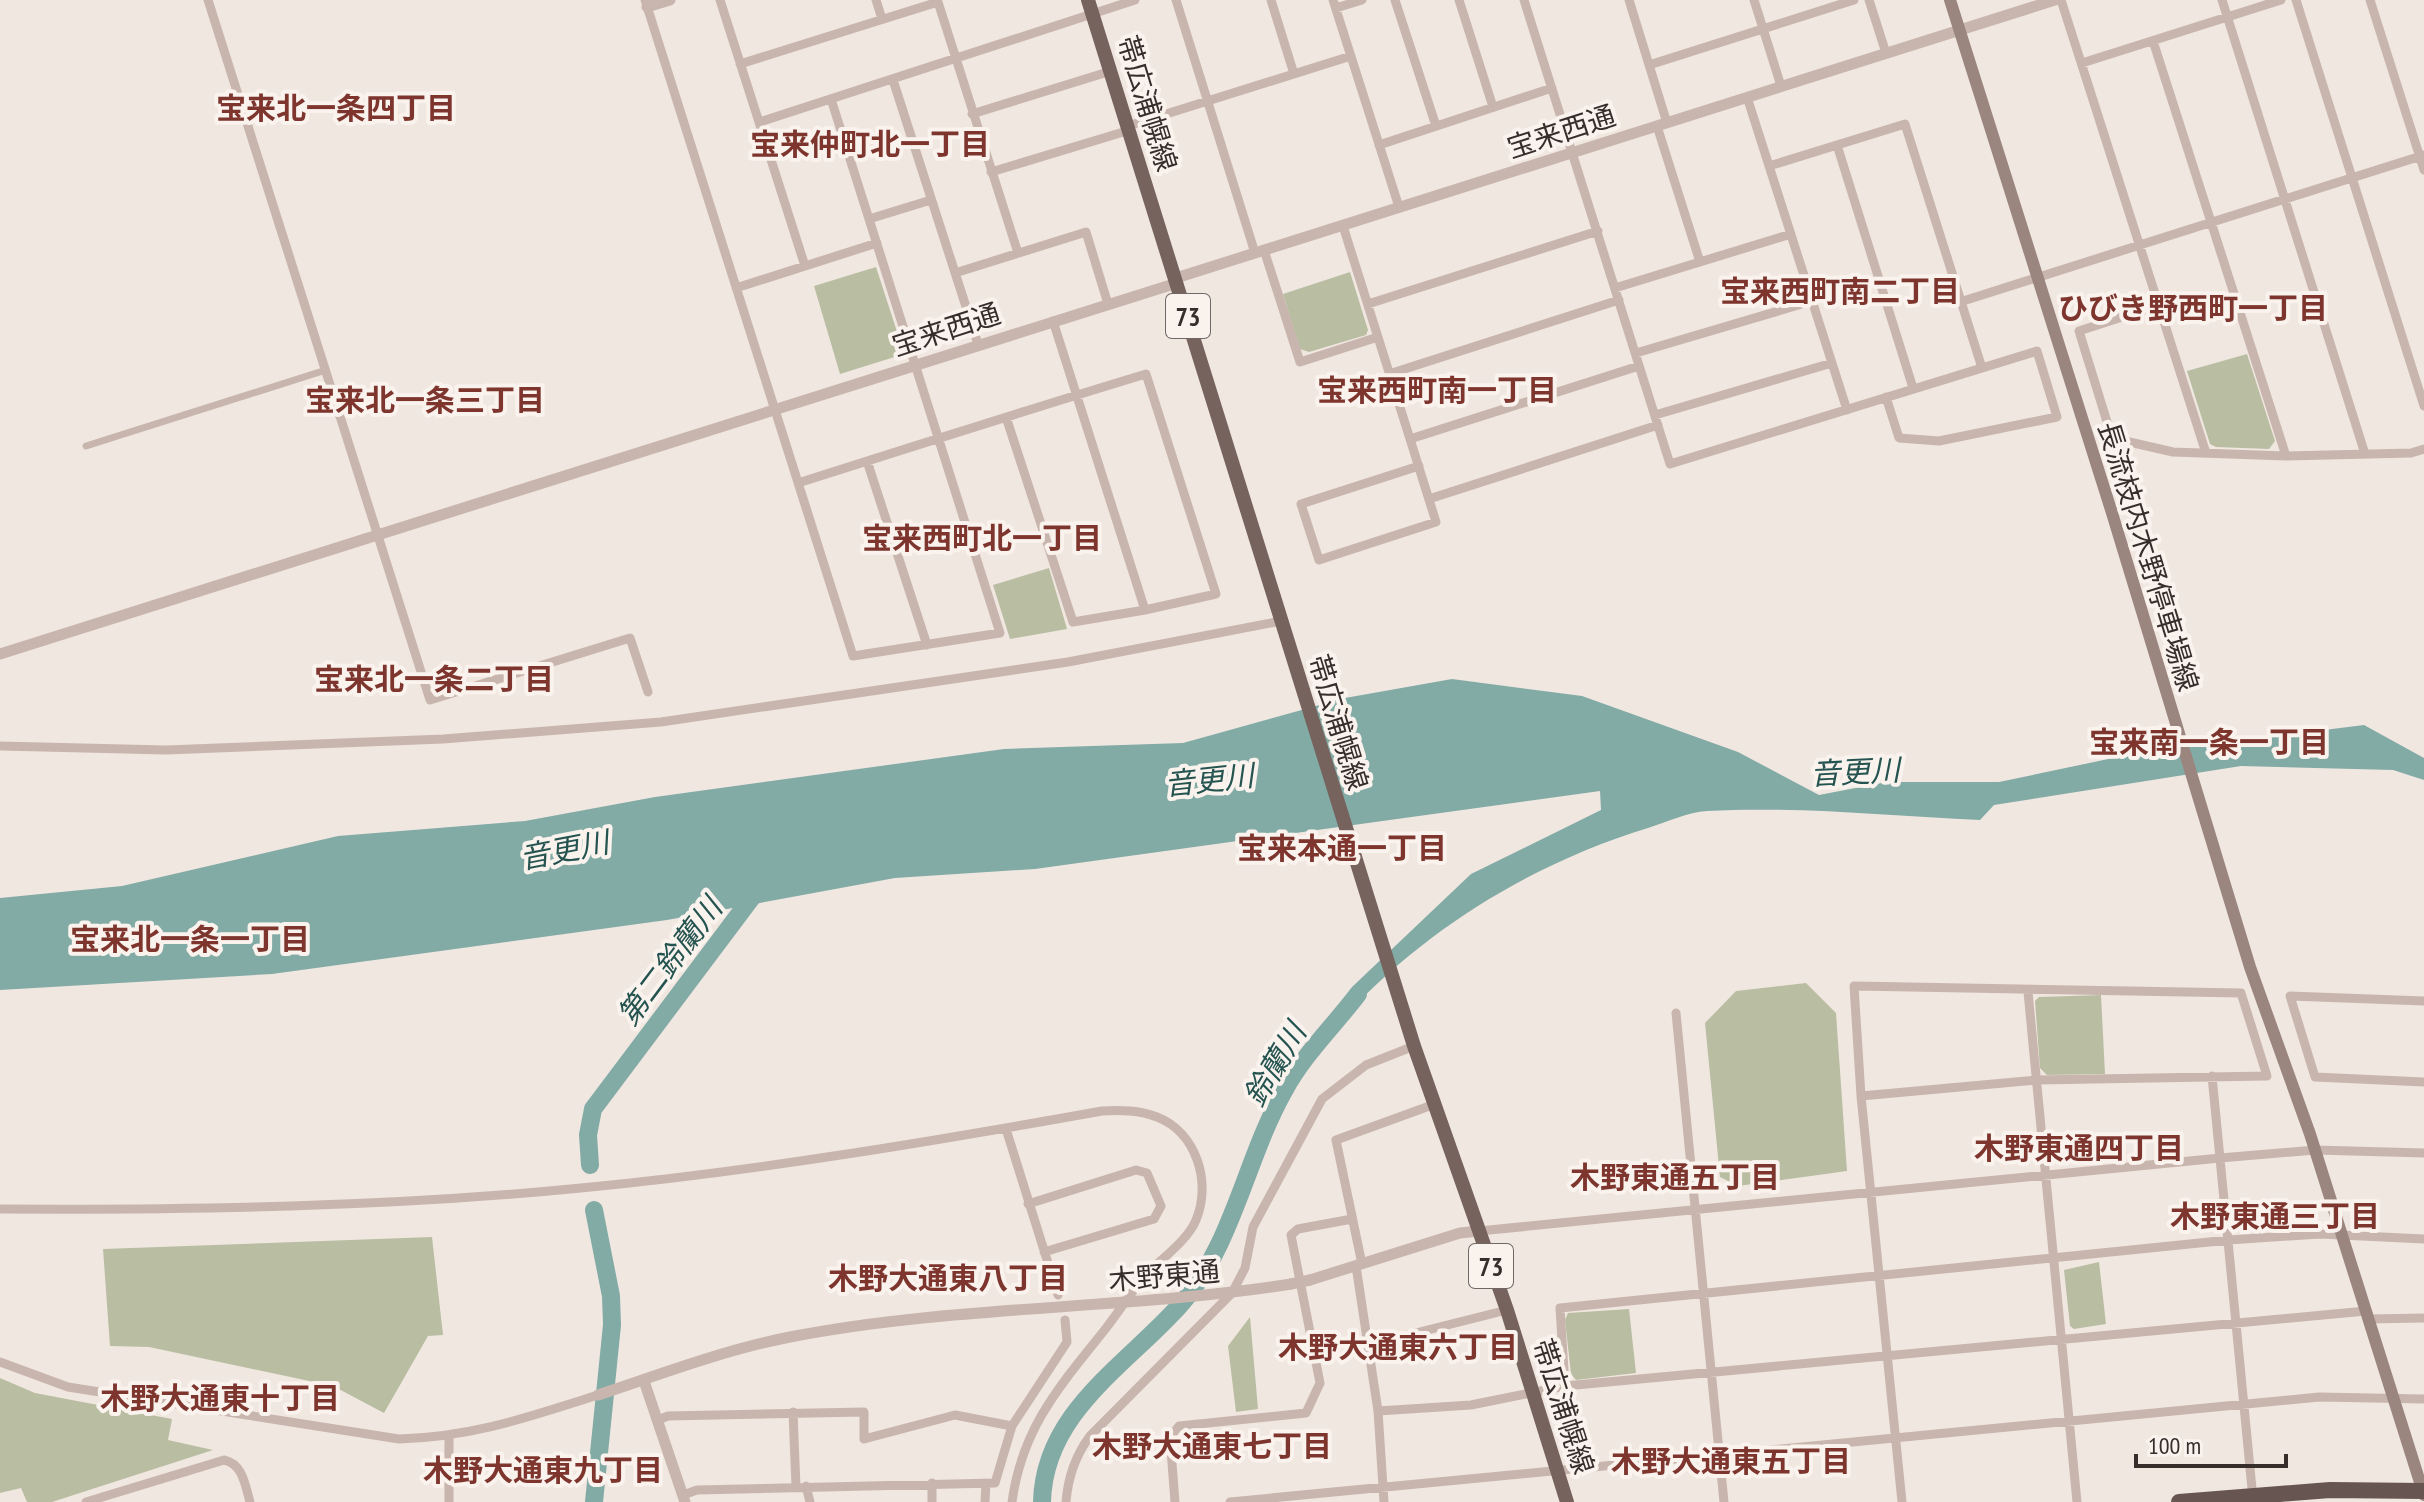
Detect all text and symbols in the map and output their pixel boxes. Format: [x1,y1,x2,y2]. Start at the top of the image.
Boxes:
street label: 帯広浦幌線 [1110,31,1186,175]
district label: 宝来北一条四丁目 [216,88,456,127]
street label: 宝来西通 [1502,96,1620,166]
district label: 宝来仲町北一丁目 [750,124,990,163]
district label: 宝来西町南二丁目 [1720,271,1960,310]
district label: ひびき野西町一丁目 [2058,288,2328,327]
street label: 宝来西通 [887,294,1005,364]
road number: 73 [1166,294,1210,338]
district label: 宝来西町南一丁目 [1317,370,1557,409]
district label: 宝来北一条三丁目 [305,380,545,419]
street label: 長流枝内木野停車場線 [2090,417,2208,695]
district label: 宝来西町北一丁目 [862,518,1102,557]
street label: 帯広浦幌線 [1301,650,1377,794]
district label: 宝来北一条二丁目 [314,659,554,698]
district label: 宝来南一条一丁目 [2089,722,2329,761]
water label: 音更川 [1809,749,1904,793]
water label: 音更川 [1162,755,1259,803]
water label: 音更川 [516,821,615,877]
district label: 宝来本通一丁目 [1237,828,1447,867]
water label: 第二鈴蘭川 [608,887,732,1033]
district label: 宝来北一条一丁目 [70,919,310,958]
water label: 鈴蘭川 [1234,1013,1315,1113]
district label: 木野東通四丁目 [1974,1128,2184,1167]
district label: 木野東通五丁目 [1570,1157,1780,1196]
district label: 木野東通三丁目 [2170,1196,2380,1235]
road number: 73 [1469,1244,1513,1288]
street label: 木野東通 [1107,1252,1221,1298]
district label: 木野大通東八丁目 [828,1258,1068,1297]
district label: 木野大通東六丁目 [1278,1327,1518,1366]
street label: 帯広浦幌線 [1525,1334,1603,1478]
district label: 木野大通東十丁目 [100,1378,340,1417]
scale bar [2136,1418,2286,1468]
district label: 木野大通東七丁目 [1092,1426,1332,1465]
text: 100 m [2148,1430,2201,1461]
district label: 木野大通東五丁目 [1611,1441,1851,1480]
district label: 木野大通東九丁目 [423,1450,663,1489]

